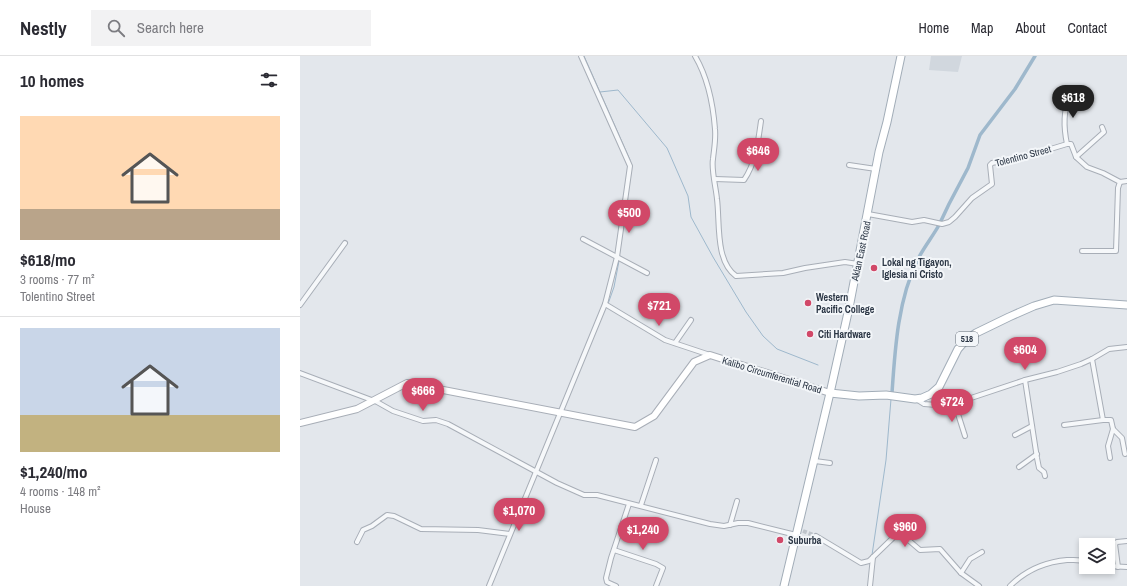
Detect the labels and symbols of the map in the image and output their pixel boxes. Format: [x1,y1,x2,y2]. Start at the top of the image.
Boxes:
pin: $618 [1049,85,1097,119]
pin: $646 [734,138,782,172]
street label: Tolentino Street [994,142,1053,170]
pin: $500 [605,200,653,234]
street label: Aklan East Road [848,220,874,283]
place label: Lokal ng Tigayon, Iglesia ni Cristo [882,256,952,281]
marker: Lokal ng Tigayon, Iglesia ni Cristo [869,263,879,273]
place label: Western Pacific College [816,291,875,316]
pin: $721 [635,293,683,327]
marker: Western Pacific College [803,298,813,308]
place label: Citi Hardware [818,328,871,341]
marker: Citi Hardware [805,329,815,339]
road number: 518 [956,332,978,346]
pin: $604 [1001,337,1049,371]
street label: Kalibo Circumferential Road [721,354,823,396]
pin: $666 [399,378,447,412]
pin: $724 [928,389,976,423]
pin: $1,070 [486,498,552,532]
pin: $960 [881,514,929,548]
pin: $1,240 [610,517,676,551]
place label: Suburba [788,534,822,547]
marker: Suburba [775,535,785,545]

